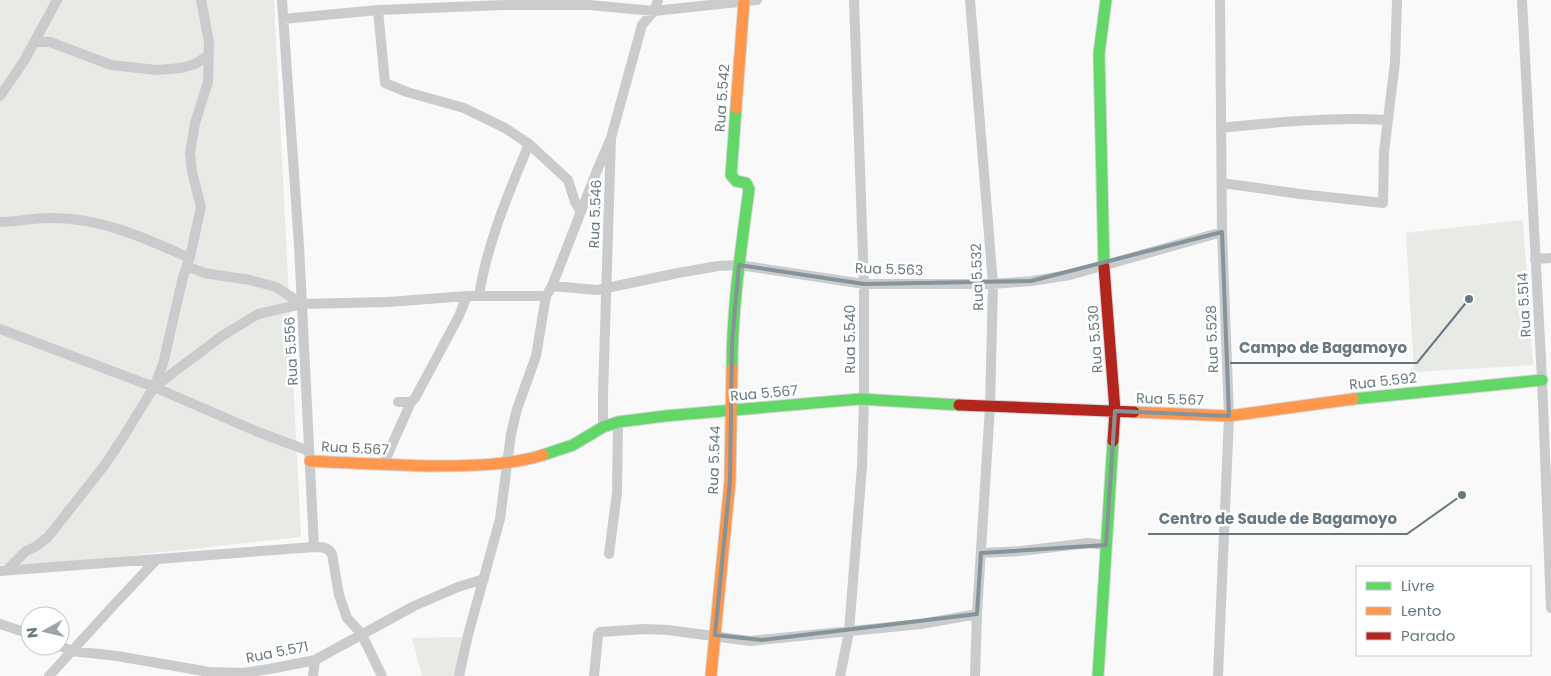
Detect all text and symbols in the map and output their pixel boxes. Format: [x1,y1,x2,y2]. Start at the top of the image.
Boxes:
street label: Rua 5.542 [710,63,734,133]
street label: Rua 5.546 [584,179,606,249]
street label: Rua 5.532 [966,243,988,311]
street label: Rua 5.563 [854,258,924,280]
street label: Rua 5.514 [1512,272,1536,338]
street label: Rua 5.530 [1083,304,1107,374]
street label: Rua 5.528 [1201,304,1223,373]
street label: Rua 5.540 [840,305,860,373]
street label: Rua 5.556 [279,316,303,386]
callout: Campo de Bagamoyo [1230,333,1417,363]
text: Campo de Bagamoyo [1239,337,1407,358]
street label: Rua 5.592 [1348,367,1418,395]
street label: Rua 5.567 [729,380,799,406]
street label: Rua 5.567 [1136,388,1205,410]
street label: Rua 5.544 [703,425,725,495]
street label: Rua 5.567 [321,436,390,460]
callout: Centro de Saude de Bagamoyo [1148,504,1407,534]
text: Centro de Saude de Bagamoyo [1159,508,1398,529]
legend [1356,566,1531,656]
text: Livre [1401,575,1434,596]
text: Lento [1401,600,1441,621]
north arrow [20,606,70,656]
text: Parado [1401,625,1455,646]
text: N [21,626,43,639]
street label: Rua 5.571 [244,636,310,668]

